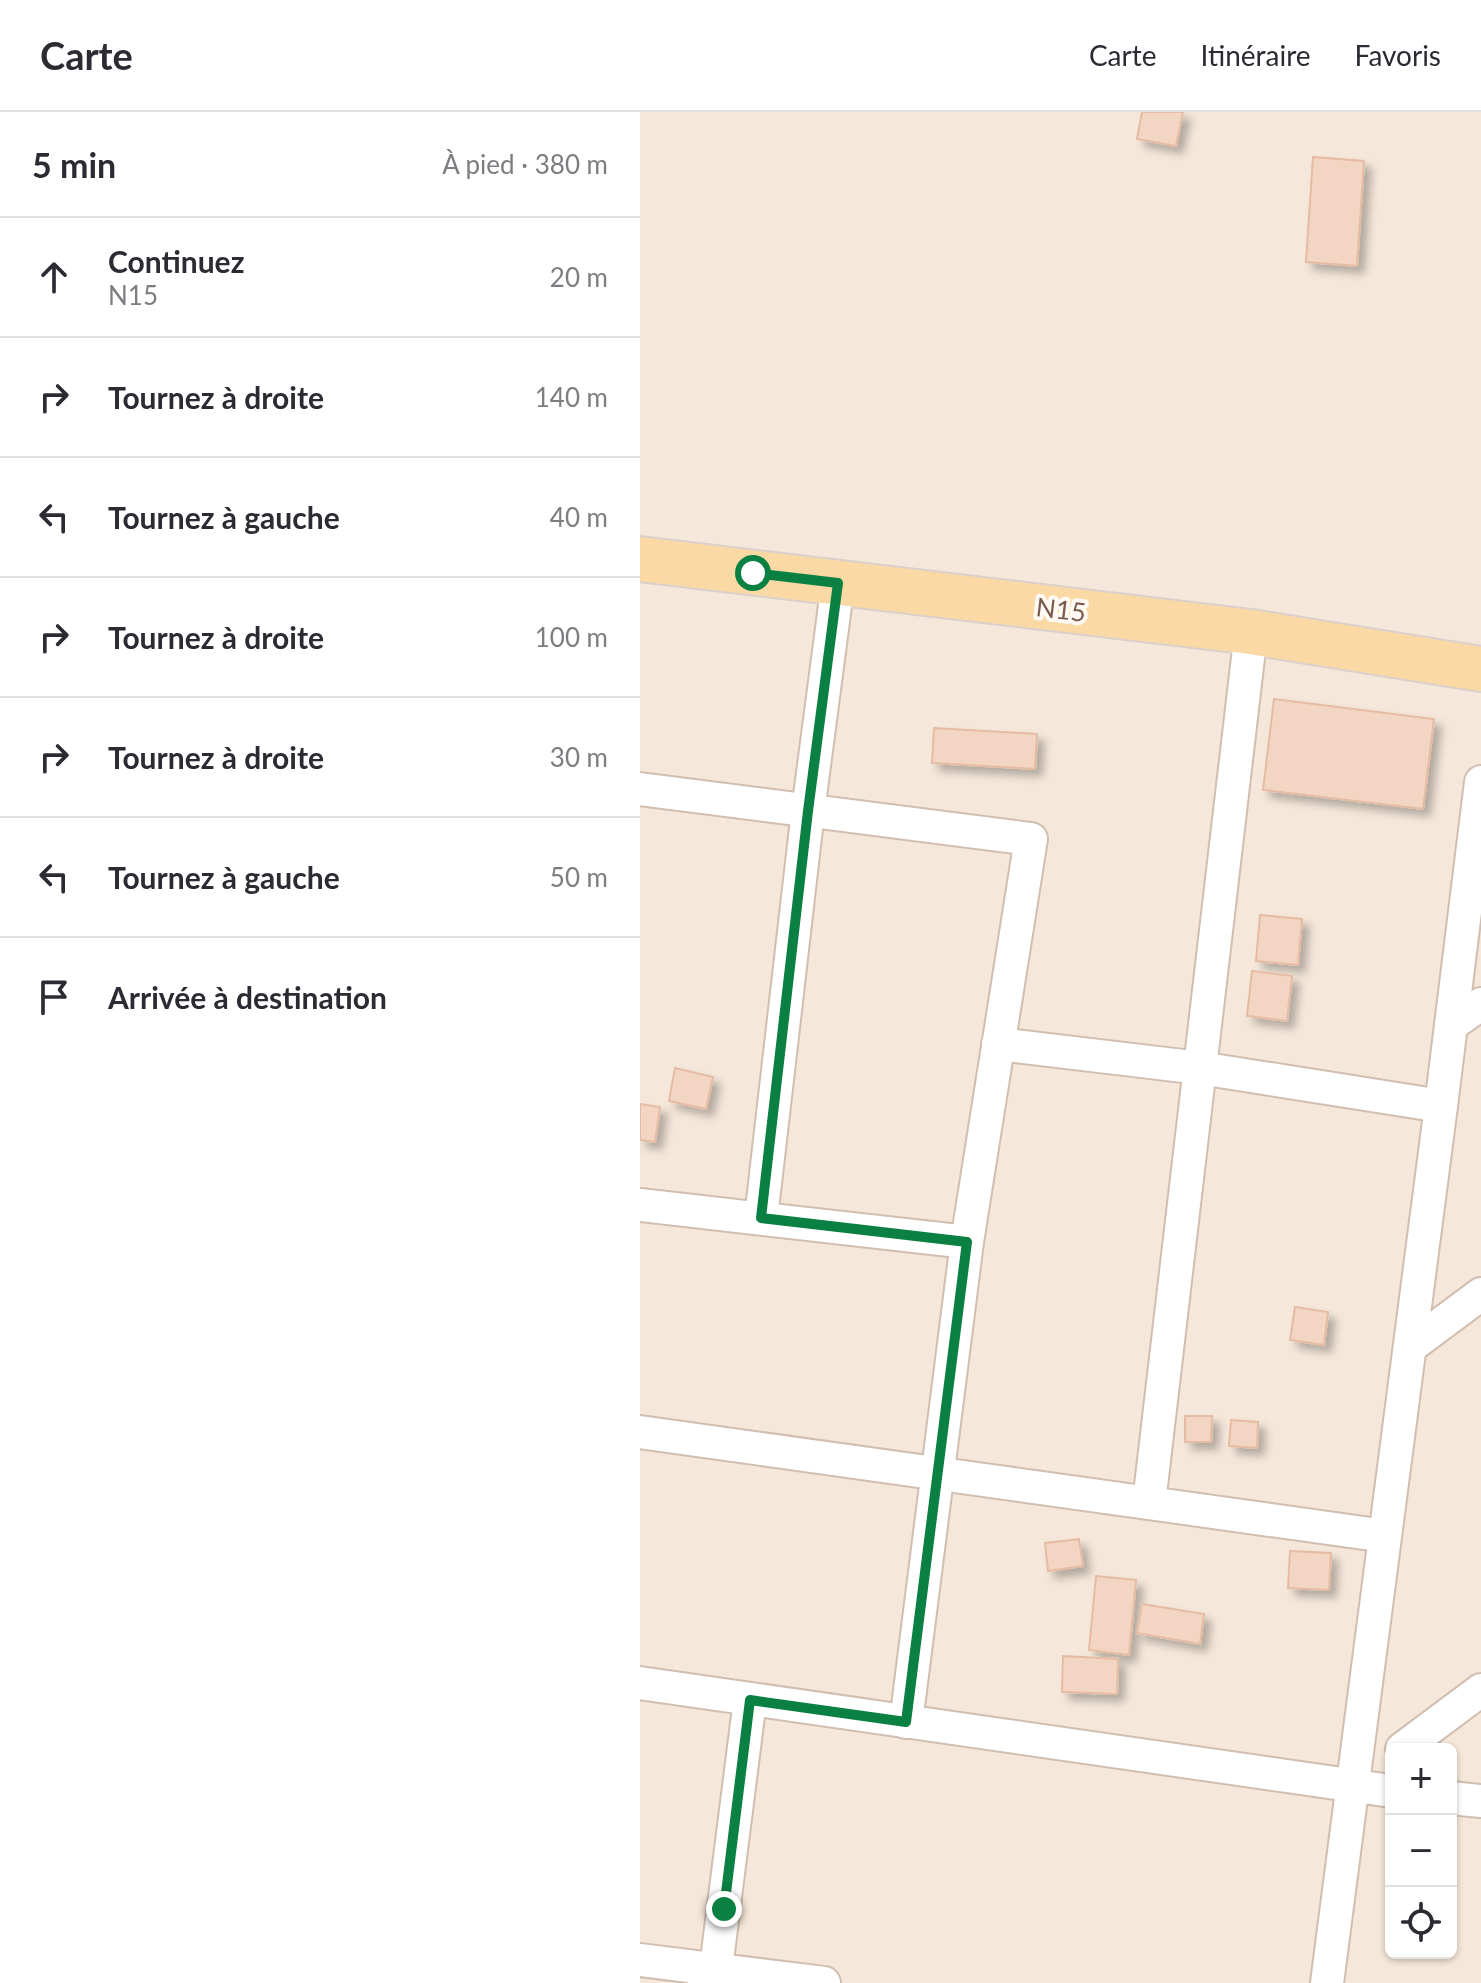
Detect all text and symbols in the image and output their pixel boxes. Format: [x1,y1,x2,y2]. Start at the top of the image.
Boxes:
text: Carte [40,32,133,78]
text: Carte [1089,38,1156,72]
text: Itinéraire [1200,38,1311,72]
text: Favoris [1355,38,1441,72]
text: 5 min [32,144,116,185]
text: À pied · 380 m [442,148,608,180]
text: Continuez [108,243,244,279]
icon: ahead [32,255,76,299]
text: 20 m [550,261,608,293]
text: N15 [108,279,158,311]
icon: right [32,375,76,419]
text: Tournez à droite [108,379,324,415]
text: 140 m [535,381,608,413]
icon: left [32,495,76,539]
text: Tournez à gauche [108,499,340,535]
text: 40 m [550,501,608,533]
route start [735,555,771,591]
street label: N15 [1034,590,1088,628]
icon: right [32,615,76,659]
text: Tournez à droite [108,619,324,655]
text: 100 m [535,621,608,653]
icon: right [32,735,76,779]
text: Tournez à droite [108,739,324,775]
text: 30 m [550,741,608,773]
icon: left [32,855,76,899]
text: Tournez à gauche [108,859,340,895]
text: 50 m [550,861,608,893]
icon: arrive [32,975,76,1019]
text: Arrivée à destination [108,979,387,1015]
map controls [1385,1743,1457,1959]
button: + [1385,1743,1457,1815]
button: − [1385,1815,1457,1887]
button: locate [1385,1887,1457,1959]
route end [706,1891,742,1927]

